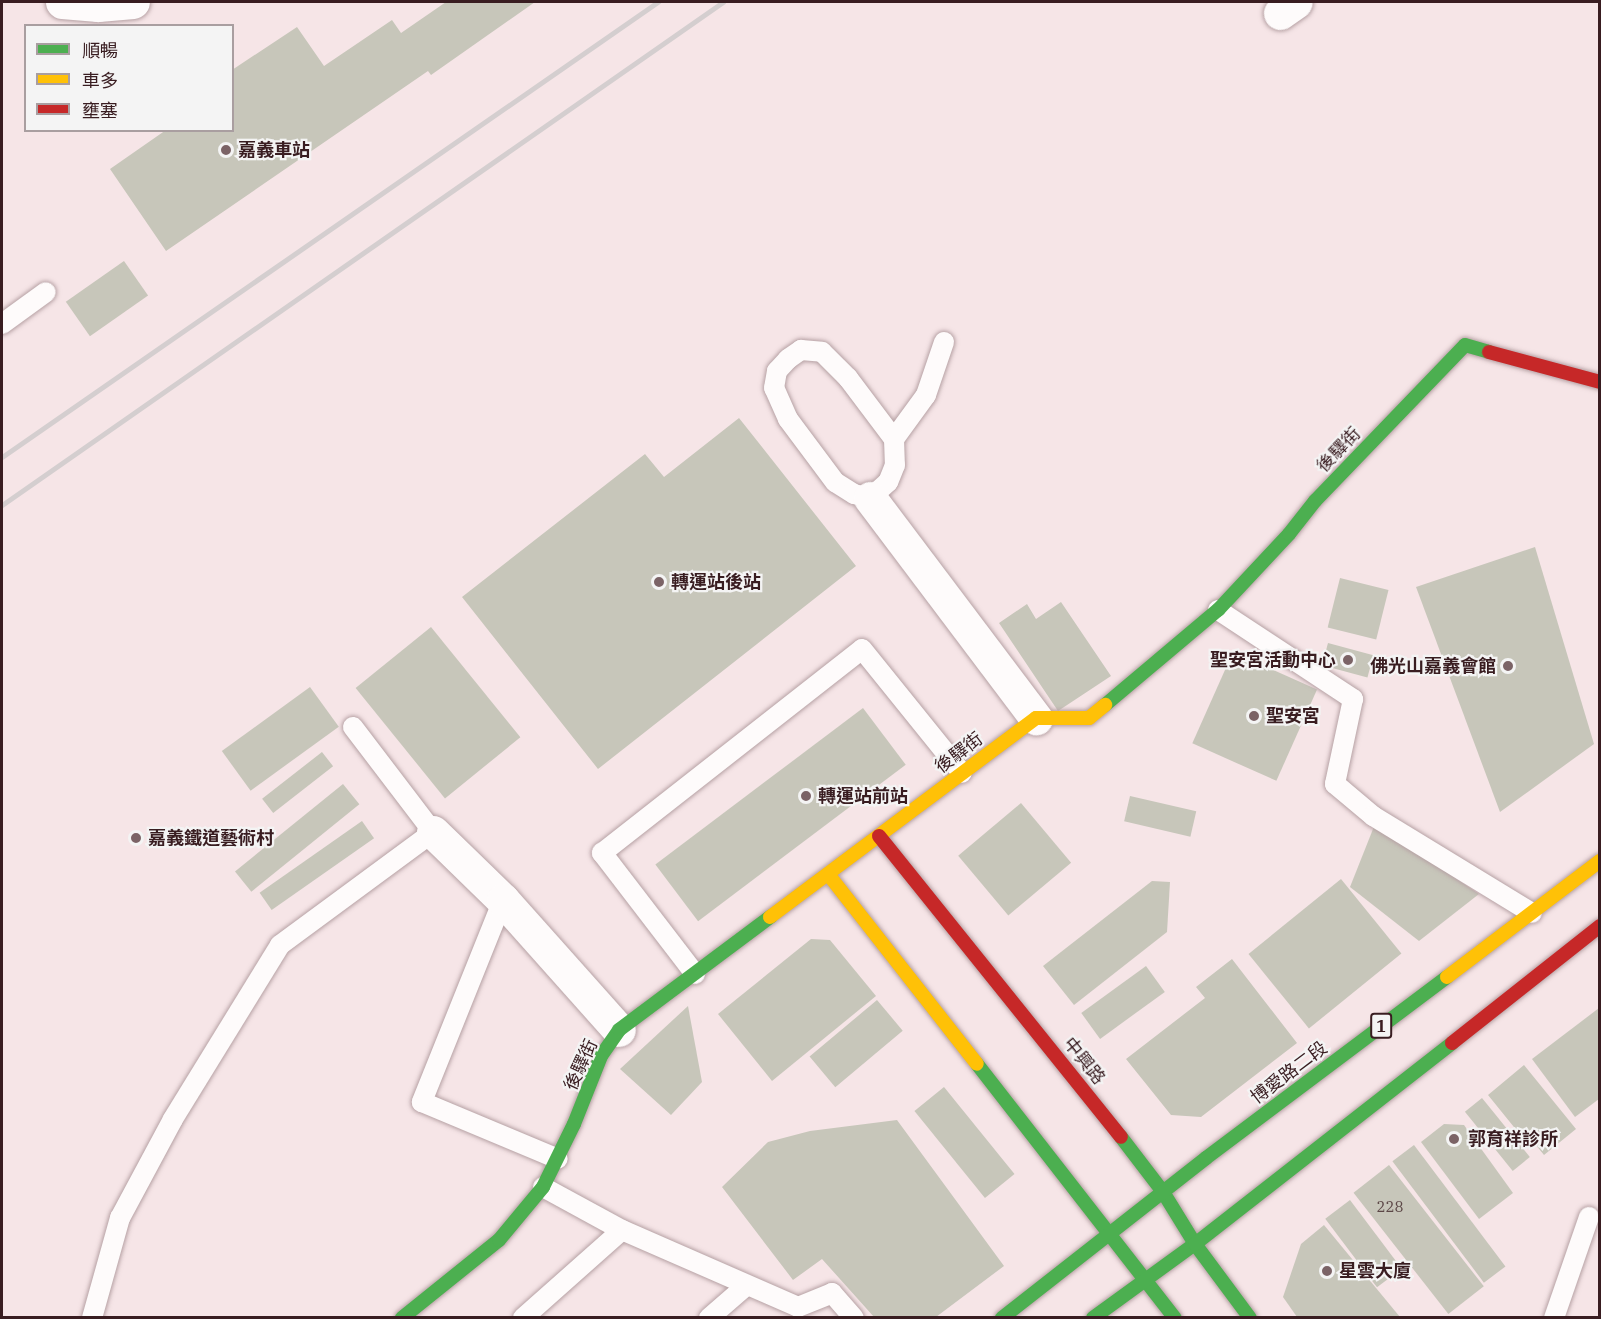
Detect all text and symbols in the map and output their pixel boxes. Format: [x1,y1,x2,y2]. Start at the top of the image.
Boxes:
legend [24,24,234,132]
text: 順暢 [82,39,118,62]
text: 車多 [82,69,118,92]
text: 壅塞 [82,99,118,122]
place label: 嘉義車站 [238,139,310,161]
marker: 嘉義車站 [219,143,233,157]
street label: 後驛街 [1312,423,1366,477]
place label: 轉運站後站 [671,571,761,593]
marker: 轉運站後站 [652,575,666,589]
place label: 聖安宮活動中心 [1210,649,1336,671]
marker: 聖安宮活動中心 [1341,653,1355,667]
place label: 佛光山嘉義會館 [1370,655,1496,677]
marker: 佛光山嘉義會館 [1501,659,1515,673]
place label: 聖安宮 [1266,705,1320,727]
marker: 聖安宮 [1247,709,1261,723]
street label: 後驛街 [931,728,987,778]
place label: 轉運站前站 [818,785,908,807]
marker: 轉運站前站 [799,789,813,803]
place label: 嘉義鐵道藝術村 [148,827,274,849]
marker: 嘉義鐵道藝術村 [129,831,143,845]
road number: 1 [1369,1013,1393,1039]
street label: 中興路 [1059,1033,1109,1089]
street label: 後驛街 [560,1036,602,1094]
street label: 博愛路二段 [1247,1037,1331,1109]
place label: 郭育祥診所 [1468,1128,1558,1150]
marker: 郭育祥診所 [1445,1130,1463,1148]
house number: 228 [1377,1198,1403,1216]
place label: 星雲大廈 [1339,1260,1411,1282]
marker: 星雲大廈 [1320,1264,1334,1278]

